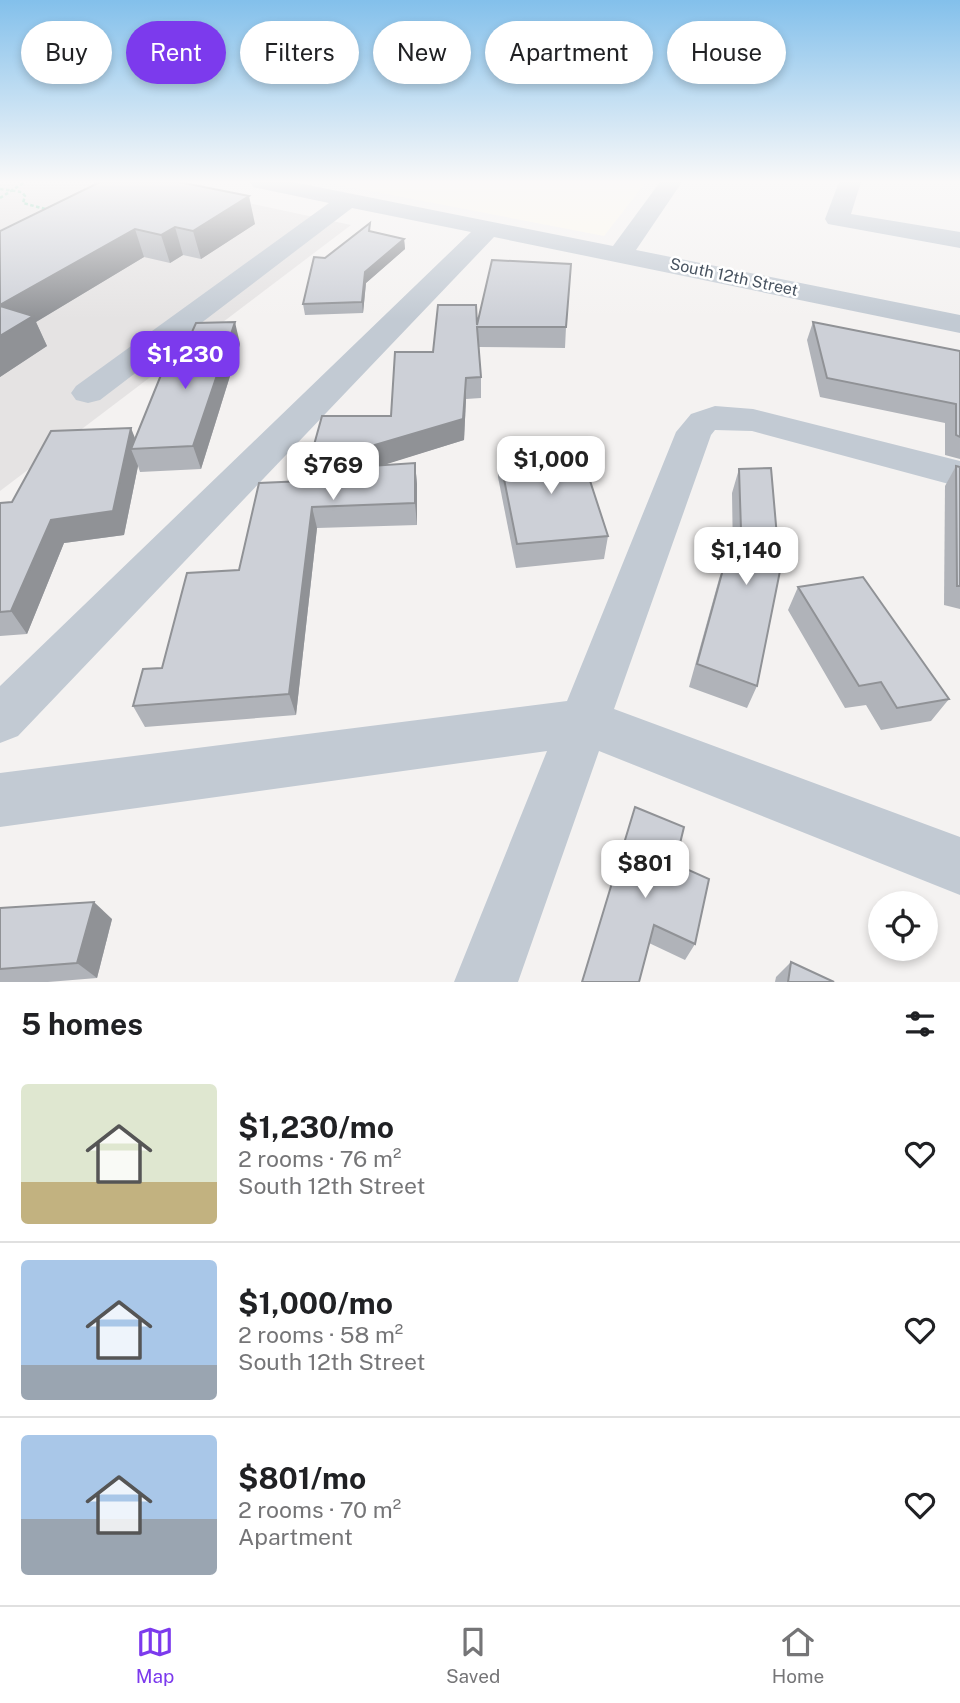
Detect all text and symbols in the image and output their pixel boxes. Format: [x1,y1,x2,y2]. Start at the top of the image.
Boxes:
chip: Buy [21,21,112,84]
chip: Rent [126,21,226,84]
chip: Filters [240,21,359,84]
chip: New [373,21,471,84]
chip: Apartment [485,21,653,84]
chip: House [667,21,786,84]
street label: South 12th Street [668,254,800,300]
pin: $1,230 [128,332,242,391]
text: $1,230 [147,340,223,367]
pin: $1,000 [494,436,608,496]
pin: $769 [292,442,374,502]
text: $1,000 [513,445,589,472]
text: $769 [303,451,363,478]
pin: $1,140 [689,528,803,587]
text: $1,140 [710,536,782,563]
pin: $801 [604,841,686,900]
text: $801 [617,849,673,876]
map controls [868,891,938,961]
button: locate [868,891,938,961]
icon: filters [901,1005,939,1043]
text: 5 homes [21,1006,143,1042]
text: $1,230/mo [238,1109,394,1145]
icon: home [77,1112,161,1196]
icon: heart [901,1135,939,1173]
text: 2 rooms · 76 m² [238,1145,401,1172]
text: South 12th Street [238,1172,426,1199]
text: $1,000/mo [238,1285,393,1321]
icon: home [77,1288,161,1372]
icon: heart [901,1311,939,1349]
text: 2 rooms · 58 m² [238,1321,403,1348]
text: South 12th Street [238,1348,426,1375]
text: $801/mo [238,1460,366,1496]
icon: home [77,1463,161,1547]
icon: heart [901,1486,939,1524]
text: 2 rooms · 70 m² [238,1496,401,1523]
text: Apartment [238,1523,353,1550]
tab: Map [136,1623,174,1687]
tab: Saved [446,1623,500,1687]
tab: Home [772,1623,824,1687]

